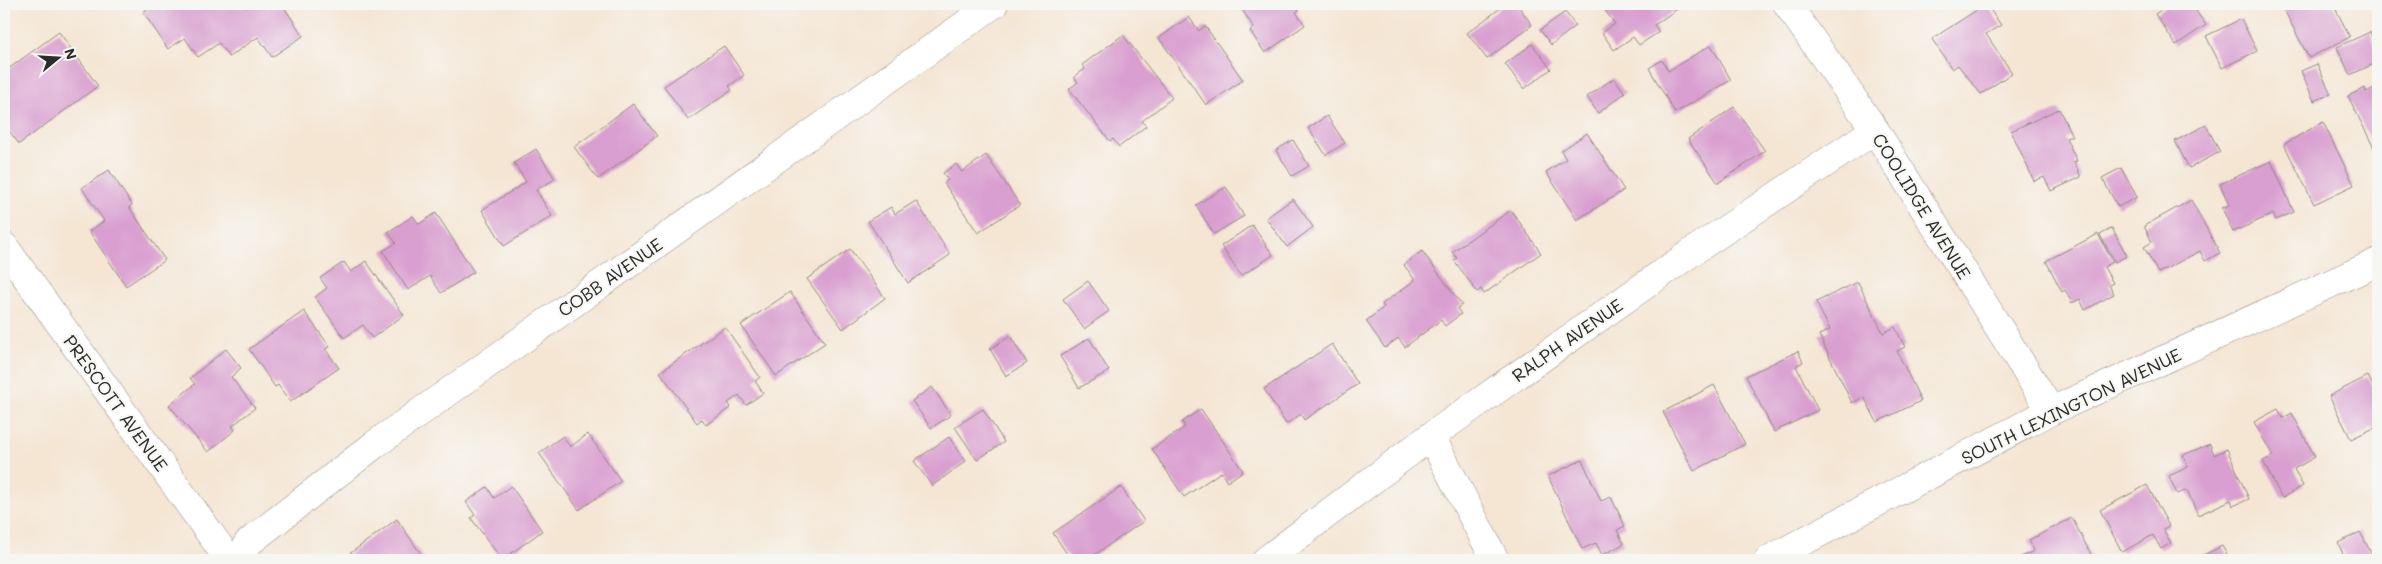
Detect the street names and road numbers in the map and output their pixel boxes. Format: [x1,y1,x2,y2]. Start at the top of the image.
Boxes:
street label: COOLIDGE AVENUE [1867,129,1977,283]
street label: COBB AVENUE [553,232,667,322]
street label: RALPH AVENUE [1507,293,1627,387]
street label: PRESCOTT AVENUE [58,330,174,476]
street label: SOUTH LEXINGTON AVENUE [1957,342,2185,470]

